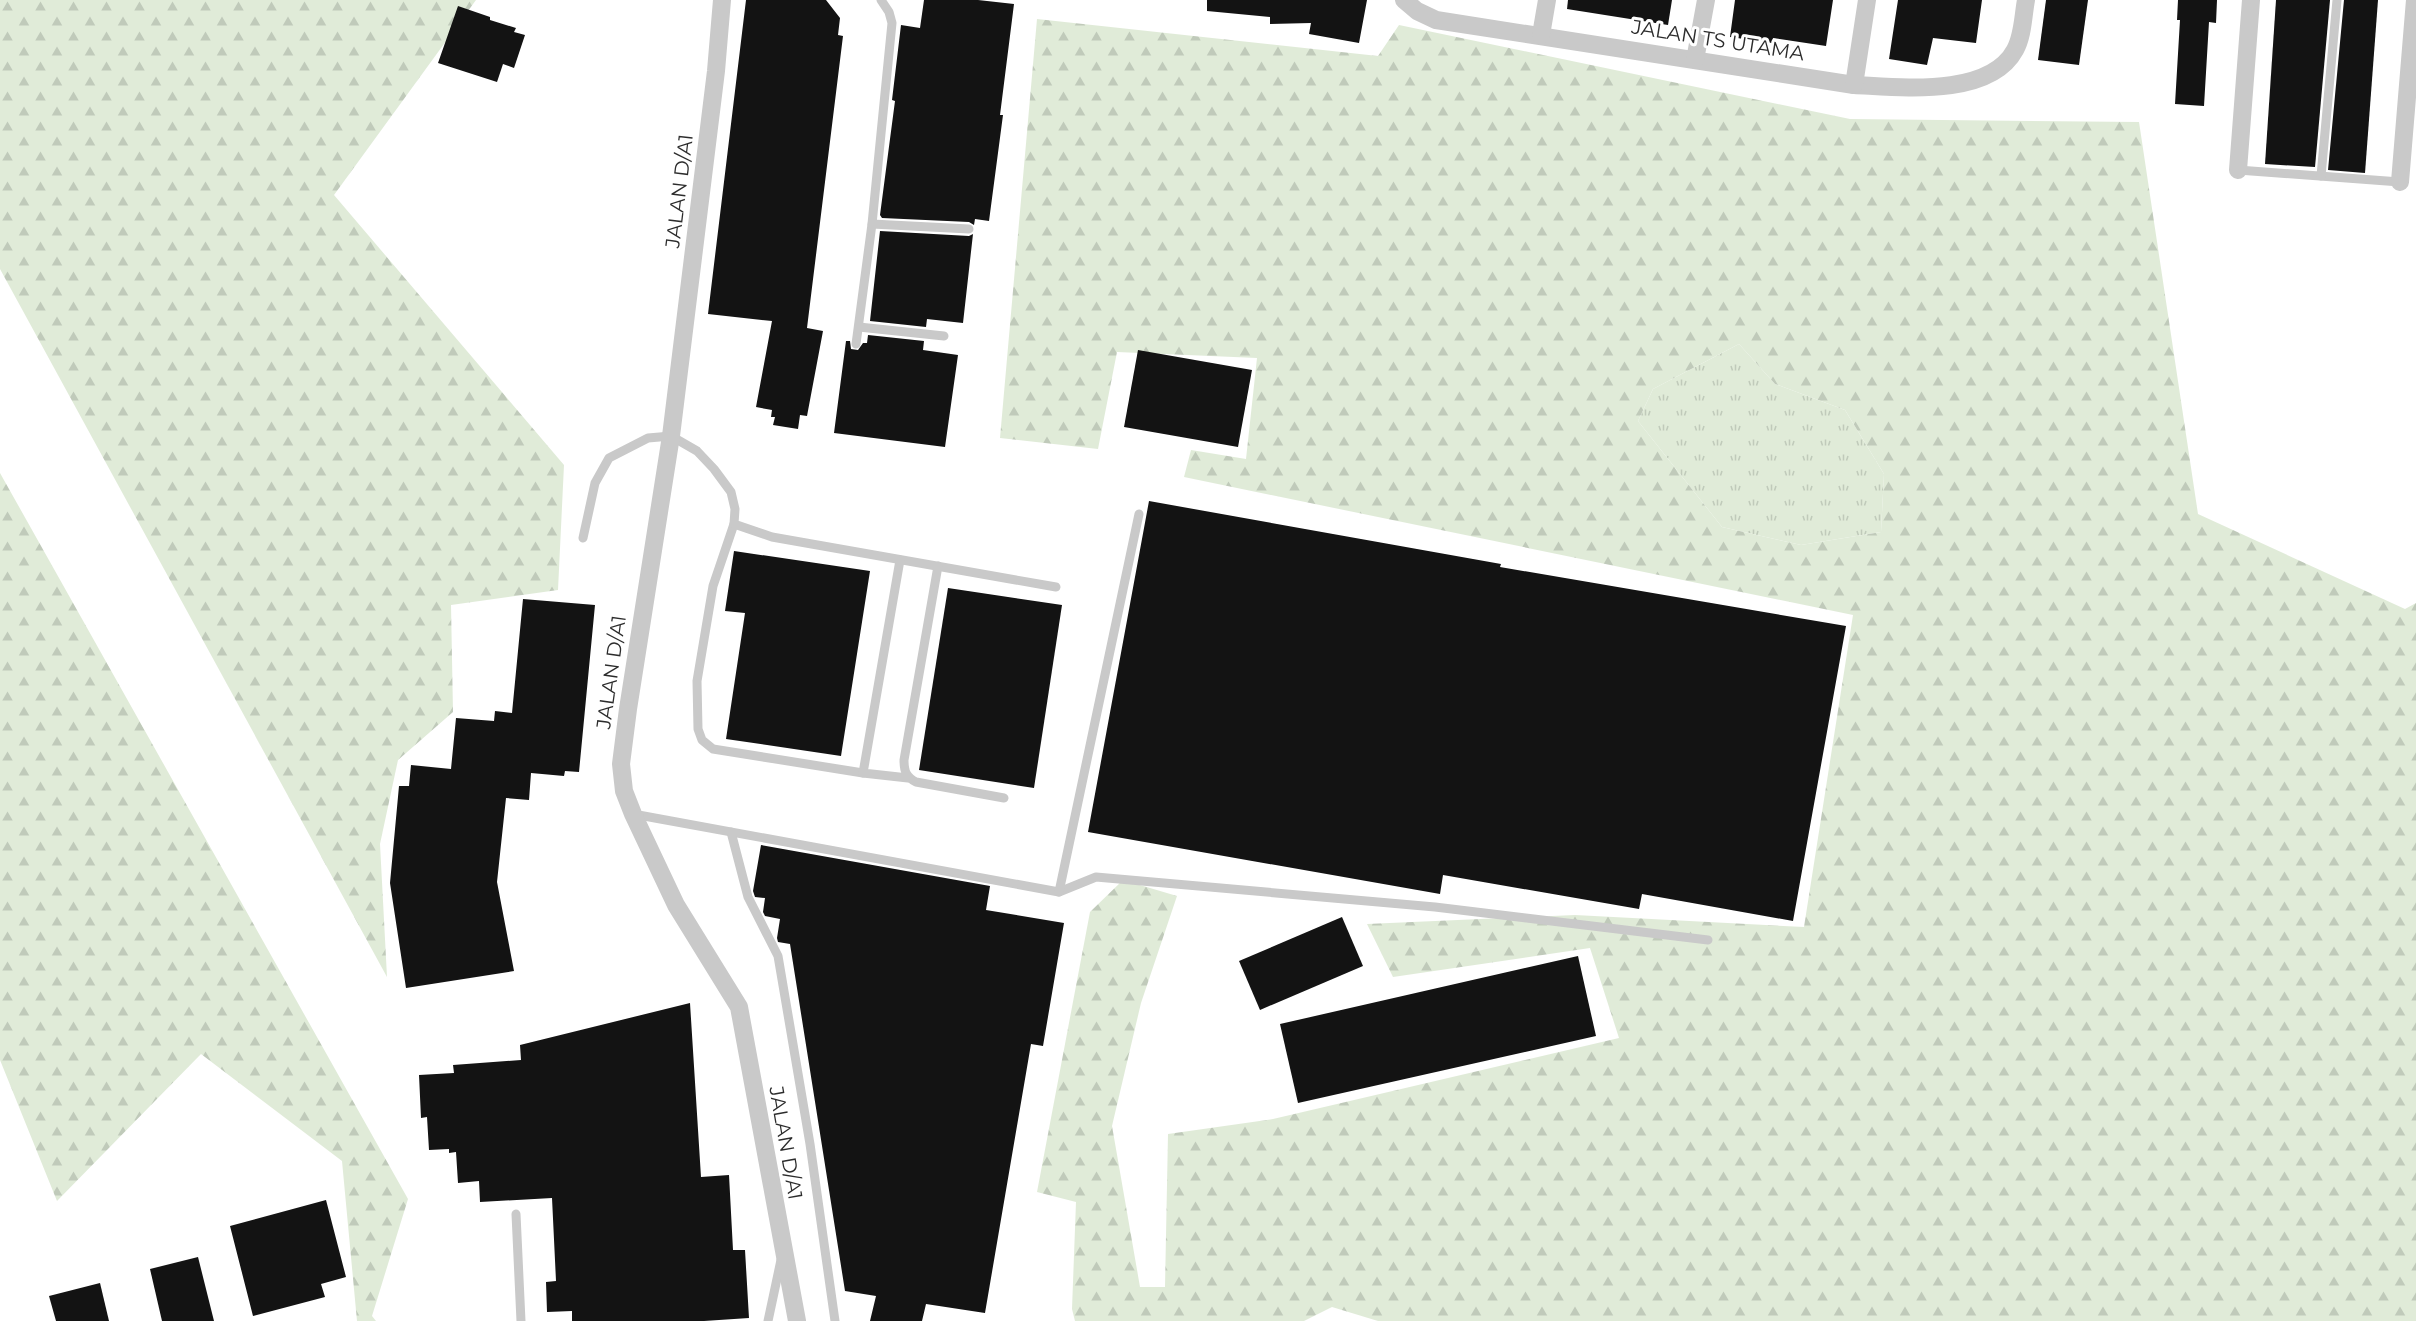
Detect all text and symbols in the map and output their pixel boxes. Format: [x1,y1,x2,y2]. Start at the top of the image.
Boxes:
street label: JALAN TS UTAMA [1629,14,1807,66]
street label: JALAN D/A1 [660,133,698,250]
street label: JALAN D/A1 [591,614,631,731]
street label: JALAN D/A1 [764,1084,808,1201]

